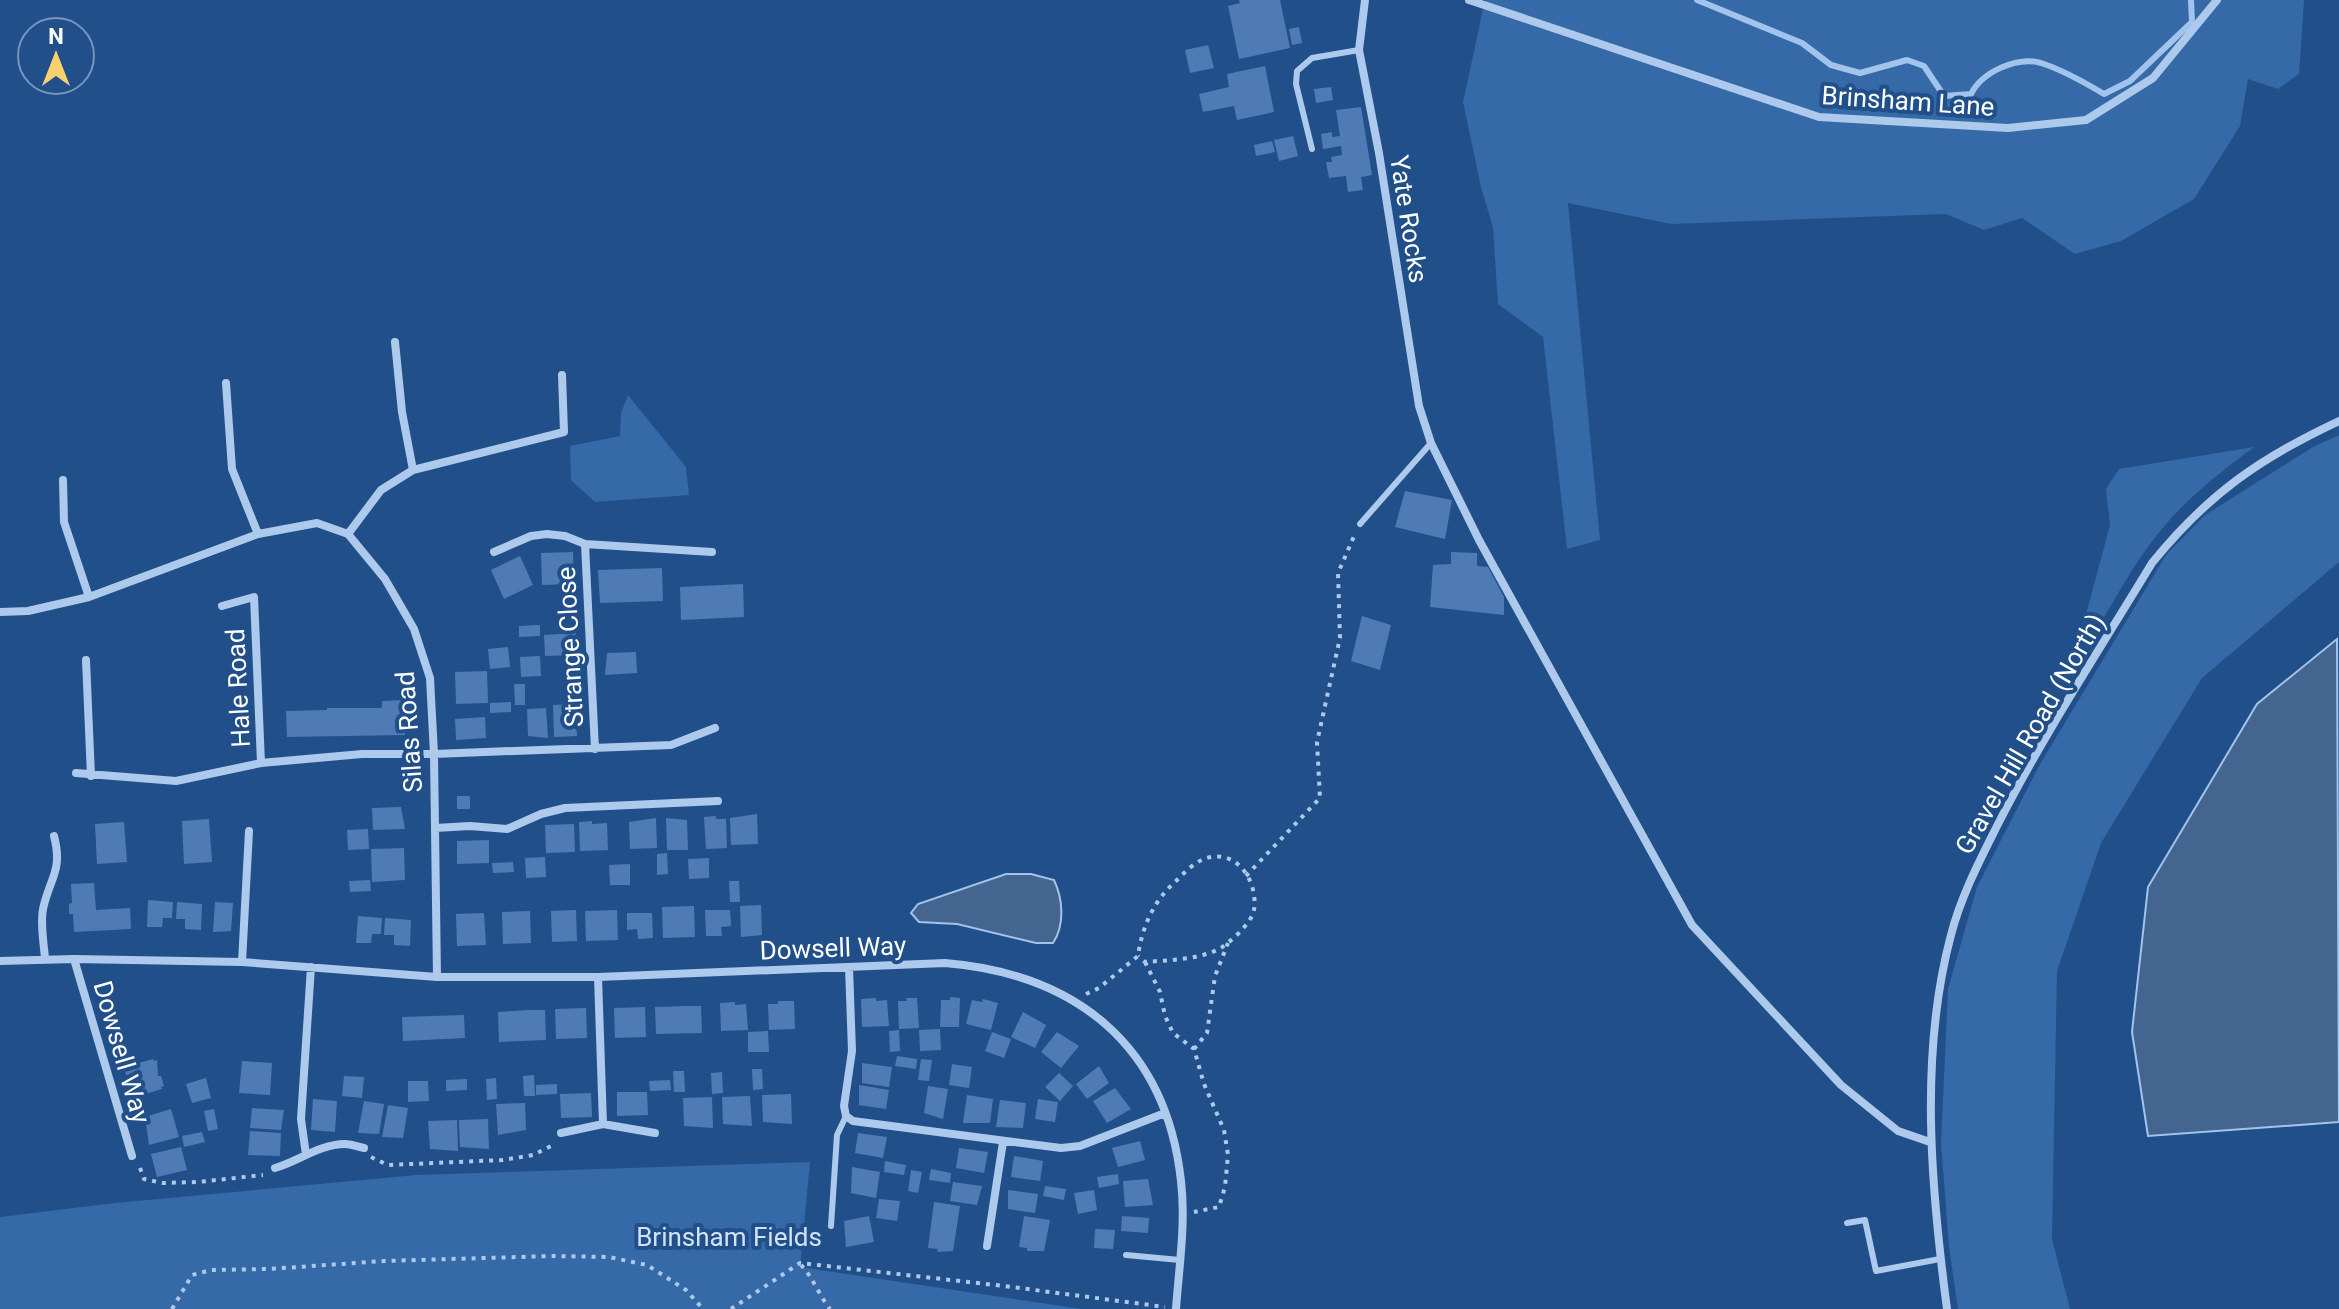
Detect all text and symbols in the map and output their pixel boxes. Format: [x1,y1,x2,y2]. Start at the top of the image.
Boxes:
north arrow [16,16,96,96]
text: N [48,24,64,49]
street label: Brinsham Lane [1821,80,1995,122]
street label: Yate Rocks [1384,153,1434,285]
street label: Strange Close [551,566,589,728]
street label: Gravel Hill Road (North) [1949,608,2111,860]
street label: Hale Road [220,628,256,748]
street label: Silas Road [390,670,428,794]
street label: Dowsell Way [759,930,907,966]
street label: Dowsell Way [87,977,157,1127]
park label: Brinsham Fields [636,1222,822,1252]

